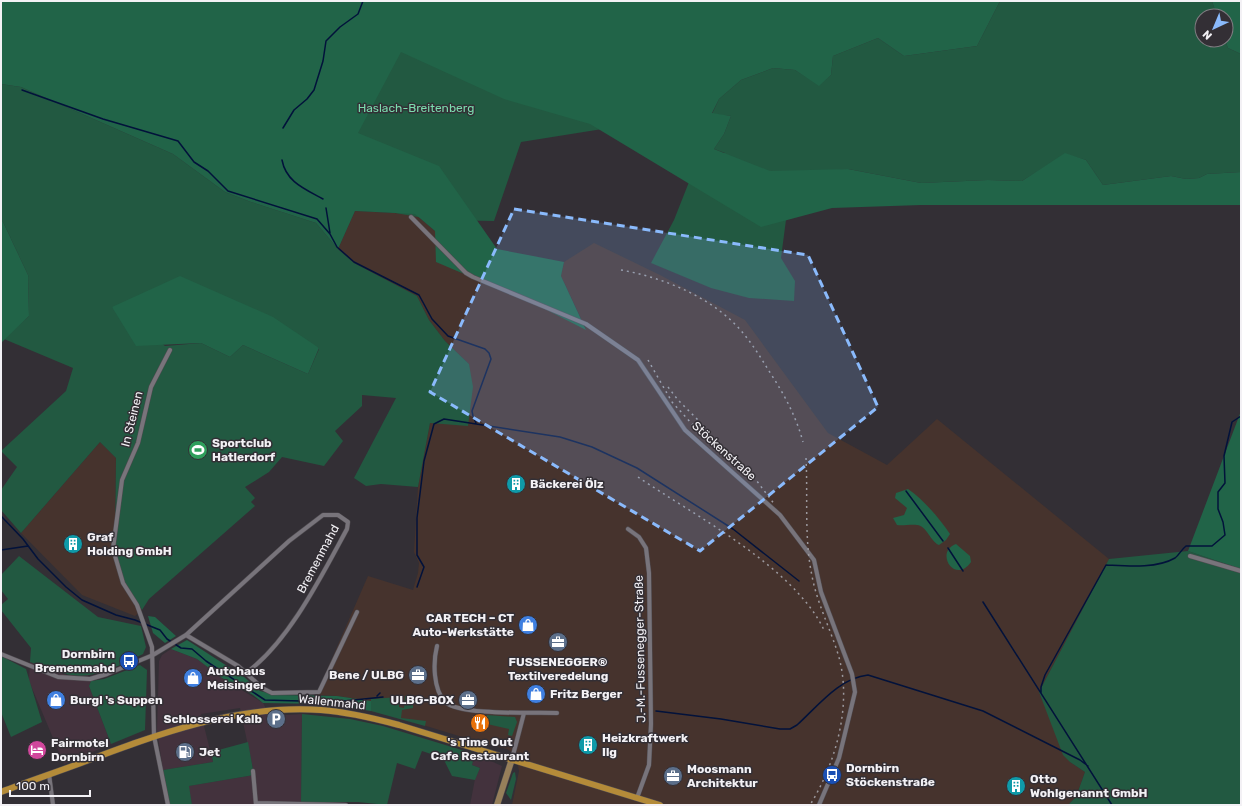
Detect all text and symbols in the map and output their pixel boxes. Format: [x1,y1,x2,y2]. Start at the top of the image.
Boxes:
north arrow [1194,8,1234,48]
text: N [1200,27,1215,42]
park label: Haslach-Breitenberg [358,101,474,115]
street label: In Steinen [118,390,146,448]
street label: Stöckenstraße [689,419,759,484]
place label: Sportclub Hatlerdorf [212,436,276,464]
sports icon: Sportclub Hatlerdorf [187,439,209,461]
building icon: Bäckerei Ölz [505,473,527,495]
place label: Bäckerei Ölz [530,477,604,491]
street label: Bremenmahd [294,522,342,596]
place label: Graf Holding GmbH [87,530,172,558]
building icon: Graf Holding GmbH [62,533,84,555]
street label: J.-M.-Fussenegger-Straße [632,575,648,723]
place label: CAR TECH – CT Auto-Werkstätte [413,611,514,639]
shop icon: CAR TECH – CT Auto-Werkstätte [517,614,539,636]
office icon: FUSSENEGGER® Textilveredelung [547,631,569,653]
place label: Dornbirn Bremenmahd [35,647,115,675]
bus stop icon: Dornbirn Bremenmahd [118,650,140,672]
place label: FUSSENEGGER® Textilveredelung [508,655,608,683]
place label: Autohaus Meisinger [207,664,266,692]
office icon: Bene / ULBG [407,664,429,686]
shop icon: Autohaus Meisinger [182,667,204,689]
place label: Bene / ULBG [329,668,404,682]
shop icon: Fritz Berger [525,683,547,705]
place label: Fritz Berger [550,687,623,701]
shop icon: Burgl 's Suppen [45,689,67,711]
office icon: ULBG-BOX [457,689,479,711]
street label: Wallenmahd [298,692,366,712]
place label: Burgl 's Suppen [70,693,163,707]
place label: ULBG-BOX [390,693,455,707]
parking icon: Schlosserei Kalb [265,708,287,730]
place label: Schlosserei Kalb [164,712,262,726]
restaurant icon: 's Time Out Cafe Restaurant [469,712,491,734]
place label: Heizkraftwerk Ilg [602,731,688,759]
building icon: Heizkraftwerk Ilg [577,734,599,756]
place label: 's Time Out Cafe Restaurant [431,735,530,763]
place label: Fairmotel Dornbirn [51,736,109,764]
hotel icon: Fairmotel Dornbirn [26,739,48,761]
fuel station icon: Jet [174,741,196,763]
place label: Jet [199,745,220,759]
place label: Dornbirn Stöckenstraße [846,761,935,789]
place label: Moosmann Architektur [687,762,758,790]
bus stop icon: Dornbirn Stöckenstraße [821,764,843,786]
office icon: Moosmann Architektur [662,765,684,787]
scale bar [10,772,90,798]
place label: Otto Wohlgenannt GmbH [1030,772,1148,800]
building icon: Otto Wohlgenannt GmbH [1005,775,1027,797]
text: 100 m [16,779,50,793]

